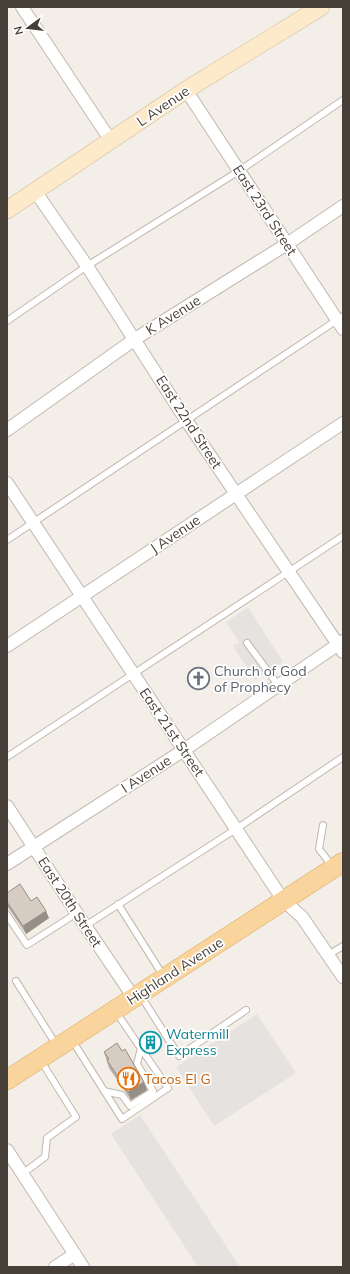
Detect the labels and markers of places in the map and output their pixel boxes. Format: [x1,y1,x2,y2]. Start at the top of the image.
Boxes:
place label: Church of God of Prophecy [214,662,307,696]
church icon: Church of God of Prophecy [186,666,212,692]
place label: Watermill Express [166,1025,229,1059]
building icon: Watermill Express [138,1029,164,1055]
restaurant icon: Tacos El G [116,1066,142,1092]
place label: Tacos El G [144,1070,211,1088]

